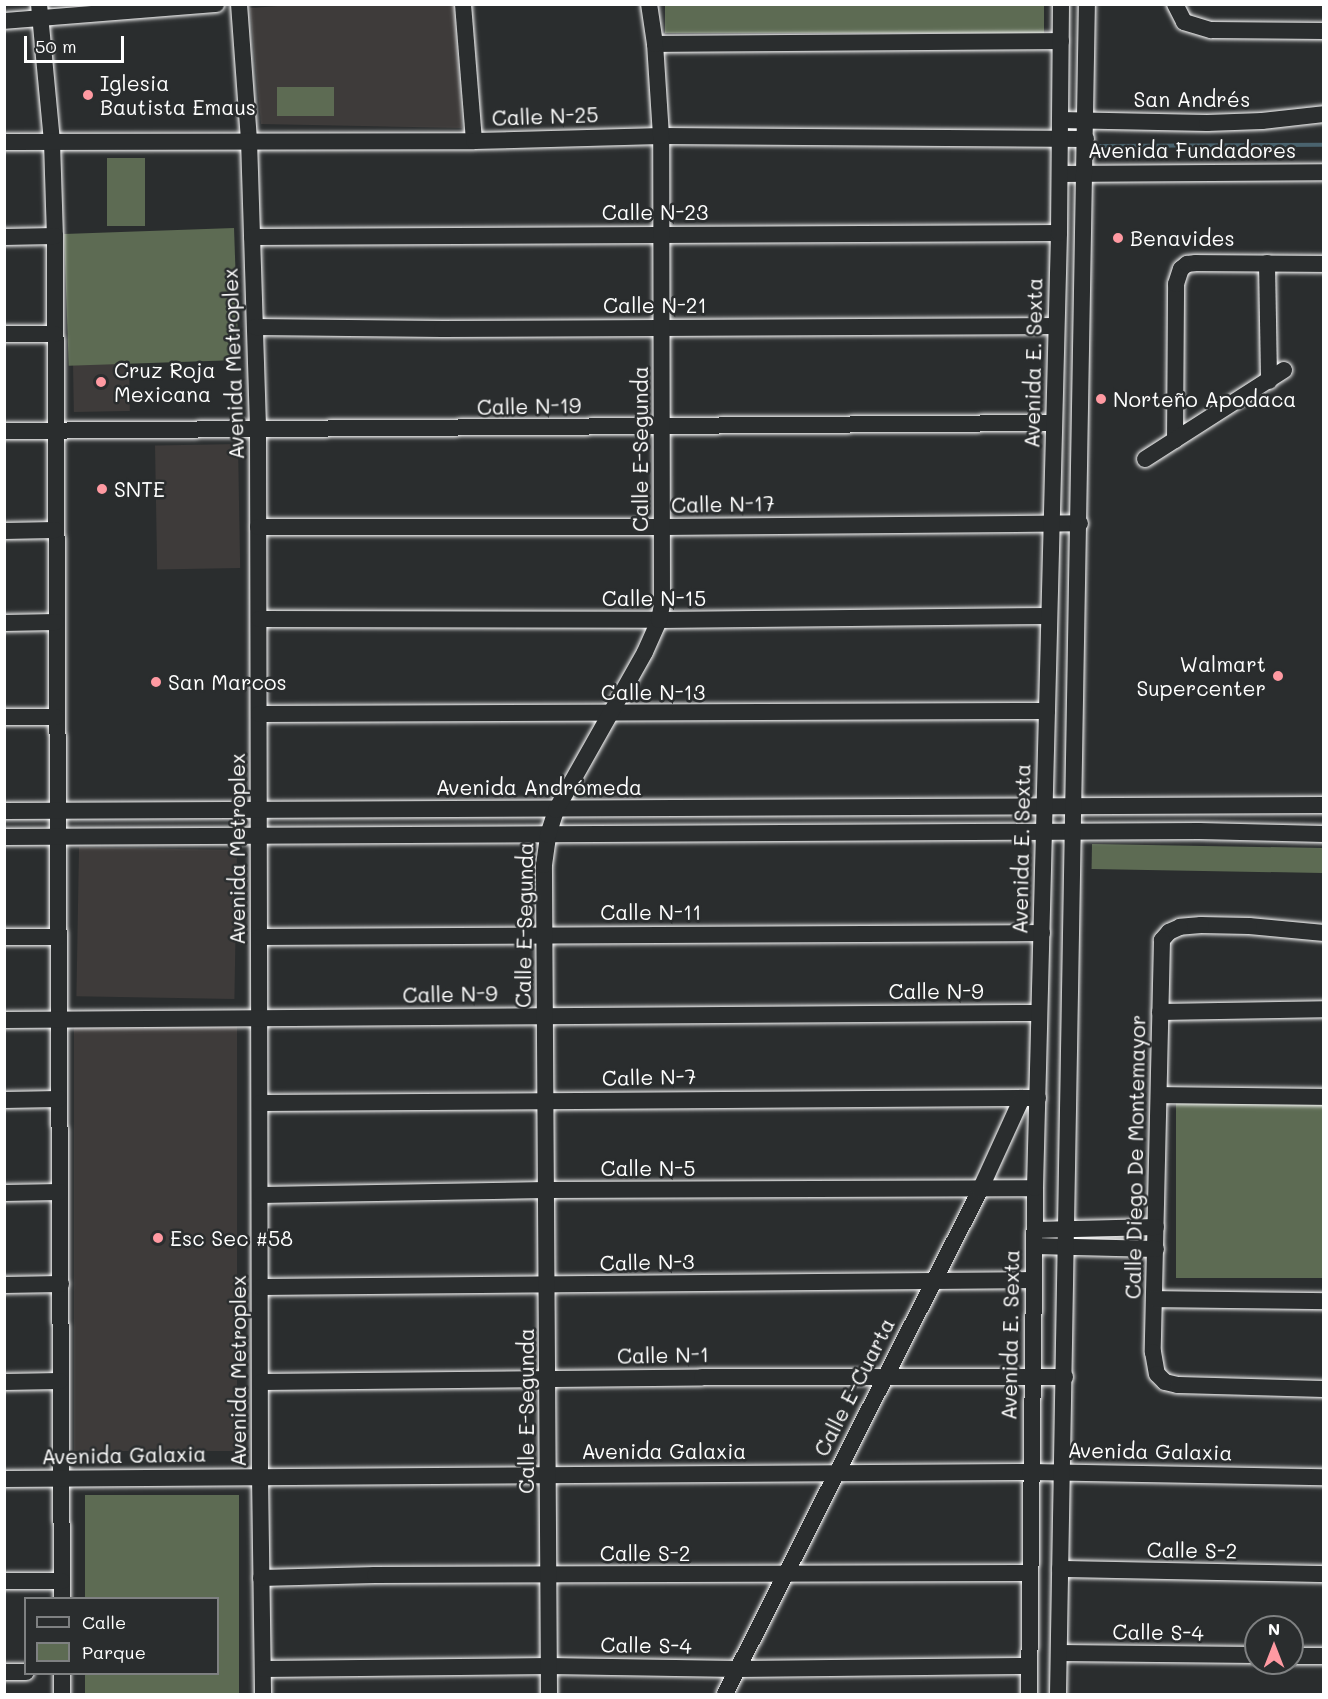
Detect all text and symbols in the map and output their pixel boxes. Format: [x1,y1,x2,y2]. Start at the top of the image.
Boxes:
scale bar [27,24,128,62]
text: 50 m [35,34,77,58]
place label: Iglesia Bautista Emaus [100,70,256,120]
street label: San Andrés [1134,86,1250,112]
marker: Iglesia Bautista Emaus [81,88,95,102]
street label: Calle N-25 [491,102,599,130]
street label: Avenida Fundadores [1088,137,1296,163]
street label: Calle N-23 [602,199,708,225]
place label: Benavides [1130,225,1235,251]
marker: Benavides [1111,231,1125,245]
street label: Avenida Metroplex [217,268,249,460]
street label: Avenida E. Sexta [1019,278,1047,448]
street label: Calle N-21 [603,292,707,318]
place label: Cruz Roja Mexicana [114,357,215,407]
street label: Calle E-Segunda [627,366,653,532]
marker: Cruz Roja Mexicana [92,373,110,391]
place label: Norteño Apodaca [1113,386,1296,412]
street label: Calle N-19 [477,392,581,420]
marker: Norteño Apodaca [1094,392,1108,406]
place label: SNTE [114,476,165,502]
marker: SNTE [95,482,109,496]
street label: Calle N-17 [671,490,775,518]
street label: Calle N-15 [602,585,706,611]
place label: Walmart Supercenter [1136,651,1266,701]
place label: San Marcos [168,669,287,695]
marker: Walmart Supercenter [1271,669,1285,683]
marker: San Marcos [149,675,163,689]
street label: Calle N-13 [601,679,705,705]
street label: Avenida Metroplex [224,753,250,945]
street label: Avenida E. Sexta [1007,764,1035,934]
street label: Avenida Andrómeda [436,774,642,800]
street label: Calle E-Segunda [510,842,538,1008]
street label: Calle N-11 [600,899,702,925]
street label: Calle N-9 [888,978,984,1004]
street label: Calle N-9 [402,981,498,1007]
street label: Calle Diego De Montemayor [1120,1015,1150,1299]
street label: Calle N-7 [602,1064,696,1090]
street label: Calle N-5 [601,1155,695,1181]
place label: Esc Sec #58 [170,1225,293,1251]
marker: Esc Sec #58 [151,1231,165,1245]
street label: Calle N-3 [599,1249,695,1275]
street label: Avenida E. Sexta [996,1250,1024,1420]
street label: Avenida Metroplex [225,1275,251,1467]
street label: Calle E-Cuarta [808,1314,900,1460]
street label: Calle E-Segunda [513,1328,539,1494]
street label: Calle N-1 [617,1342,709,1368]
street label: Avenida Galaxia [1067,1437,1233,1465]
street label: Avenida Galaxia [582,1438,746,1464]
street label: Avenida Galaxia [41,1441,207,1469]
street label: Calle S-2 [1146,1537,1238,1563]
street label: Calle S-2 [600,1540,690,1566]
legend [24,1597,219,1675]
text: Calle [82,1610,126,1634]
north arrow [1244,1615,1304,1675]
text: N [1268,1618,1280,1639]
street label: Calle S-4 [1112,1619,1204,1645]
street label: Calle S-4 [600,1632,692,1658]
text: Parque [82,1640,146,1664]

